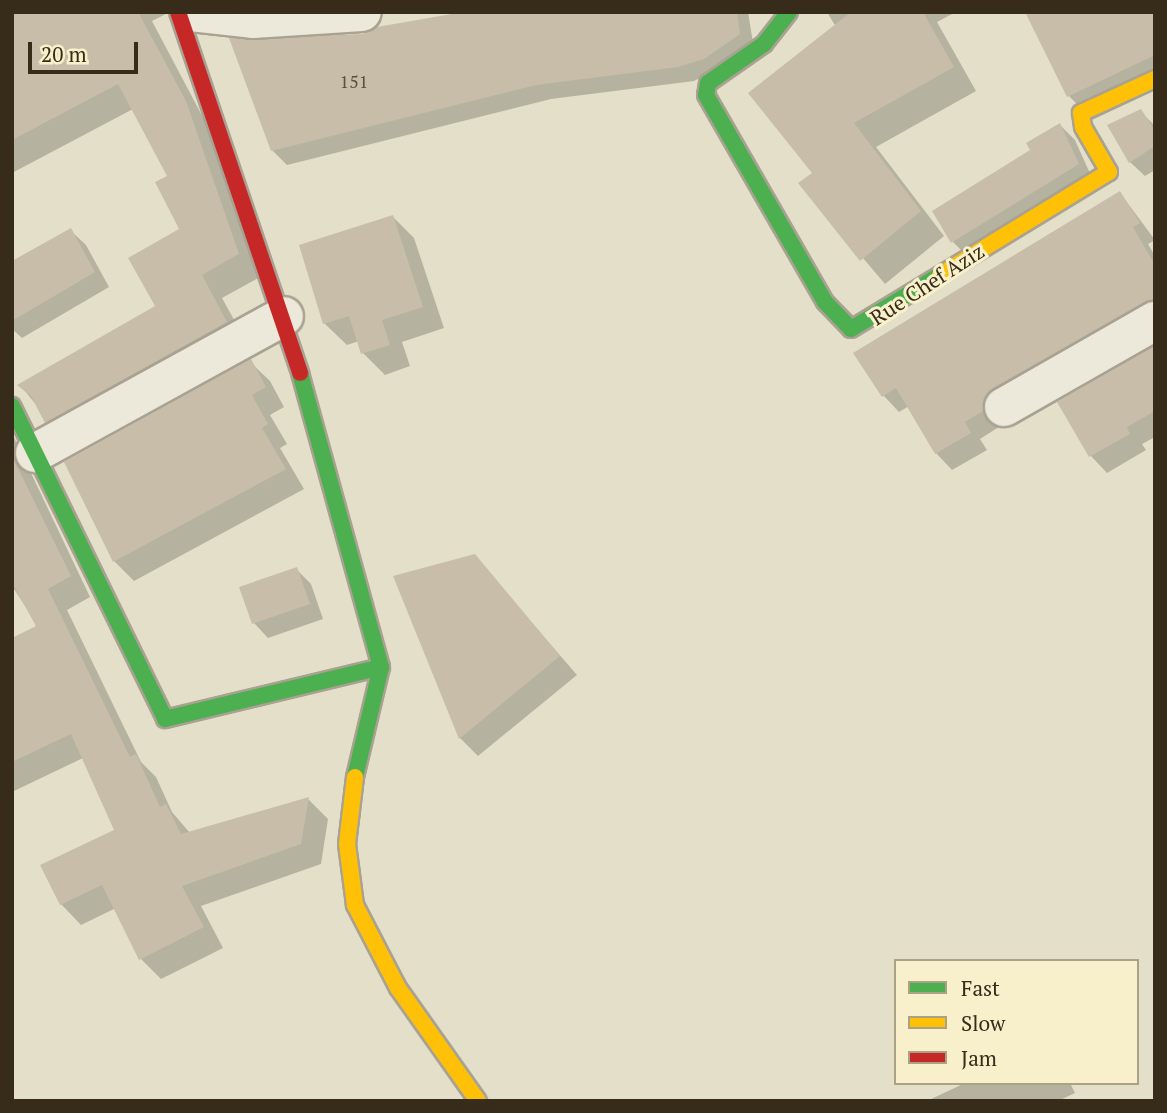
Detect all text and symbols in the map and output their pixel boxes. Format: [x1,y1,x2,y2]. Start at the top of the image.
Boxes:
scale bar [32,28,142,72]
text: 20 m [41,40,87,68]
house number: 151 [340,70,368,92]
street label: Rue Chef Aziz [865,238,989,330]
legend [894,959,1139,1085]
text: Fast [961,974,1000,1002]
text: Slow [961,1009,1005,1037]
text: Jam [961,1044,997,1072]

